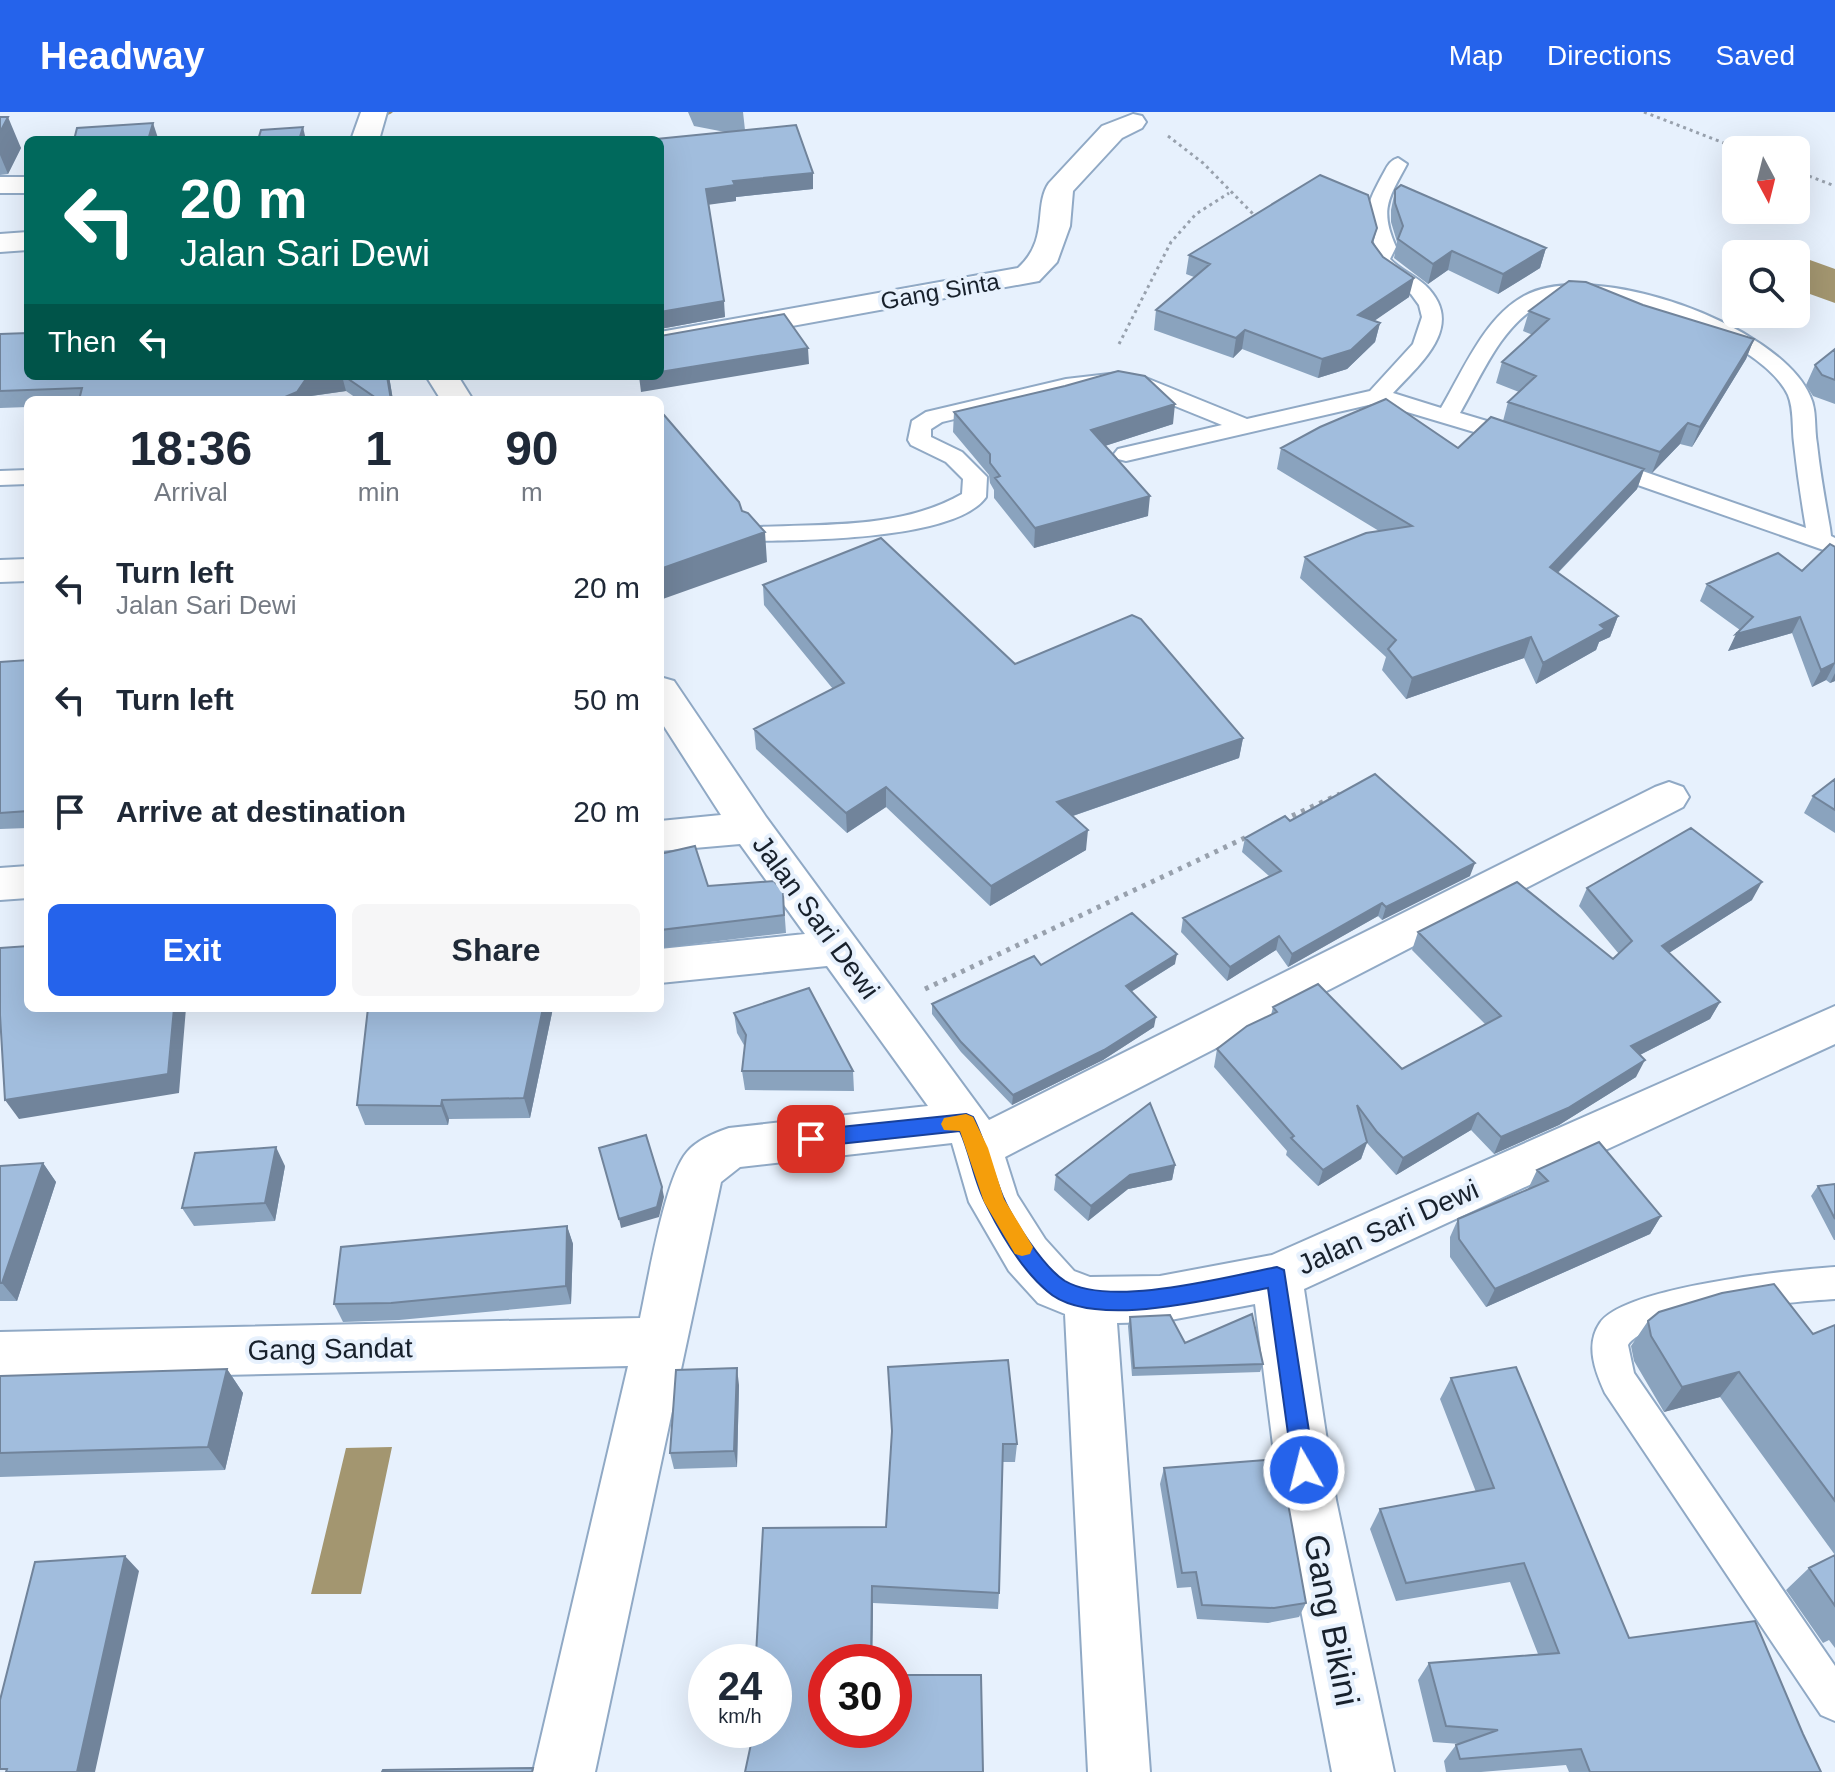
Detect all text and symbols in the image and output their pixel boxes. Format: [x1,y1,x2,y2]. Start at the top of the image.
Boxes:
text: Headway [40,35,205,77]
text: Map [1449,40,1503,71]
text: Directions [1547,40,1672,71]
text: Saved [1716,40,1795,71]
north arrow [1722,136,1810,224]
map controls [1722,136,1810,328]
text: 20 m [180,167,308,230]
icon: left [48,168,152,272]
text: Jalan Sari Dewi [180,233,430,274]
button: search [1722,240,1810,328]
street label: Gang Sinta [879,267,1002,315]
icon: left [132,320,176,364]
text: Then [48,325,116,358]
text: 18:36 [129,422,252,475]
text: 1 [365,422,392,475]
text: 90 [505,422,559,475]
text: Arrival [154,477,228,507]
text: min [358,477,400,507]
text: m [521,477,543,507]
text: Turn left [116,556,234,589]
icon: left [48,566,92,610]
text: 20 m [573,571,640,604]
text: Jalan Sari Dewi [116,590,297,620]
icon: left [48,678,92,722]
text: Turn left [116,683,234,716]
text: 50 m [573,683,640,716]
icon: arrive [48,790,92,834]
text: Arrive at destination [116,795,406,828]
text: 20 m [573,795,640,828]
street label: Jalan Sari Dewi [746,829,886,1005]
button: Exit [48,904,336,996]
button: Share [352,904,640,996]
pin [777,1105,845,1173]
icon: arrive [789,1117,833,1161]
street label: Jalan Sari Dewi [1293,1173,1483,1281]
street label: Gang Sandat [247,1332,413,1366]
position arrow [1262,1428,1346,1512]
street label: Gang Bikini [1297,1531,1367,1709]
speed limit sign: 30 [808,1644,912,1748]
text: 24 [718,1664,762,1708]
text: km/h [718,1705,762,1727]

